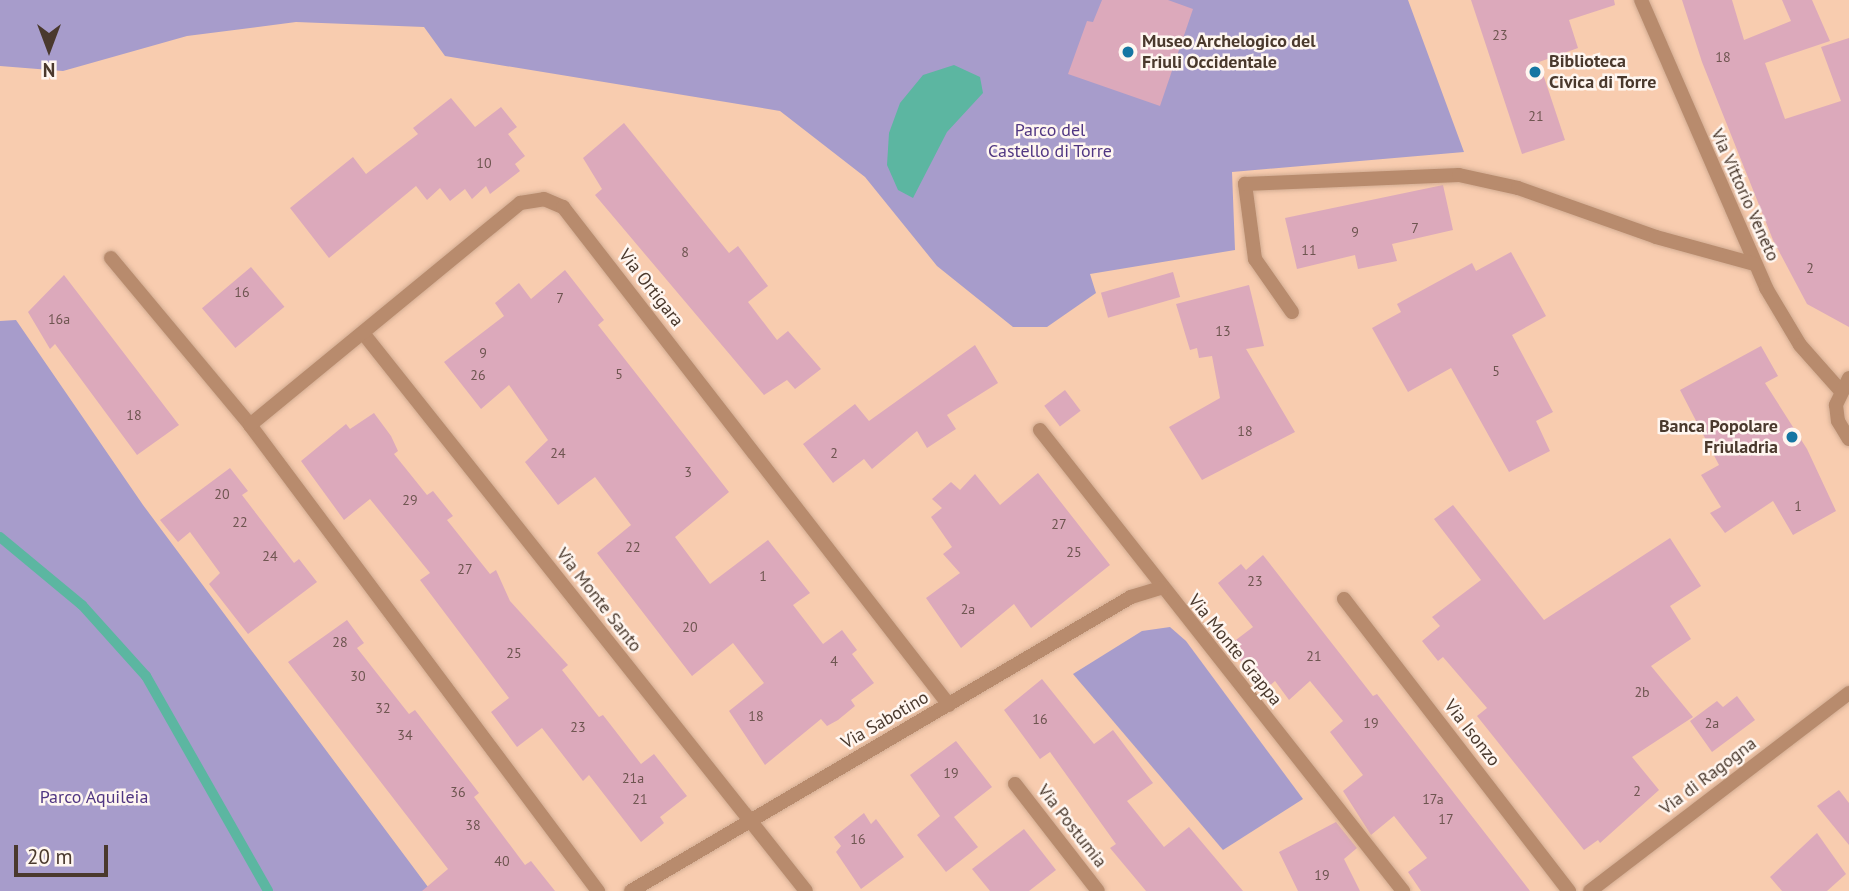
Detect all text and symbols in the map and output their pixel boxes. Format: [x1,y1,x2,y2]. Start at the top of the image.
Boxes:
north arrow [14,14,84,84]
house number: 23 [1492,27,1508,43]
place label: Museo Archelogico del Friuli Occidentale [1142,31,1316,74]
marker: Museo Archelogico del Friuli Occidentale [1120,44,1136,60]
house number: 18 [1715,49,1731,65]
place label: Biblioteca Civica di Torre [1549,51,1657,94]
text: N [43,58,55,82]
marker: Biblioteca Civica di Torre [1527,64,1543,80]
house number: 21 [1528,108,1544,124]
park label: Parco del Castello di Torre [988,120,1112,162]
street label: Via Vittorio Veneto [1706,125,1784,265]
house number: 10 [476,155,492,171]
house number: 7 [1411,220,1419,236]
house number: 9 [1351,224,1359,240]
house number: 11 [1301,242,1317,258]
house number: 8 [681,244,689,260]
street label: Via Ortigara [614,245,688,331]
house number: 2 [1806,260,1814,276]
house number: 16 [234,284,250,300]
house number: 7 [556,290,564,306]
house number: 16a [48,311,70,327]
house number: 13 [1215,323,1231,339]
house number: 9 [479,345,487,361]
house number: 5 [1492,363,1500,379]
house number: 5 [615,366,623,382]
house number: 26 [470,367,486,383]
house number: 18 [126,407,142,423]
place label: Banca Popolare Friuladria [1659,416,1778,458]
house number: 18 [1237,423,1253,439]
marker: Banca Popolare Friuladria [1784,429,1800,445]
house number: 24 [550,445,566,461]
house number: 2 [830,445,838,461]
house number: 3 [684,464,692,480]
house number: 20 [214,486,230,502]
house number: 29 [402,492,418,508]
house number: 1 [1794,498,1802,514]
house number: 22 [232,514,248,530]
house number: 27 [1051,516,1067,532]
house number: 22 [625,539,641,555]
street label: Via Monte Santo [552,544,646,656]
house number: 25 [1066,544,1082,560]
house number: 24 [262,548,278,564]
house number: 27 [457,561,473,577]
house number: 1 [759,568,767,584]
house number: 23 [1247,573,1263,589]
street label: Via Monte Grappa [1184,590,1286,710]
house number: 2a [961,601,975,617]
house number: 20 [682,619,698,635]
house number: 28 [332,634,348,650]
house number: 25 [506,645,522,661]
house number: 21 [1306,648,1322,664]
house number: 4 [830,653,838,669]
house number: 30 [350,668,366,684]
house number: 2b [1634,684,1650,700]
street label: Via Sabotino [838,686,932,754]
street label: Via Isonzo [1439,695,1505,771]
house number: 32 [375,700,391,716]
house number: 18 [748,708,764,724]
house number: 16 [1032,711,1048,727]
house number: 19 [1363,715,1379,731]
house number: 2a [1705,715,1719,731]
house number: 23 [570,719,586,735]
house number: 34 [397,727,413,743]
street label: Via di Ragogna [1655,733,1761,819]
house number: 19 [943,765,959,781]
house number: 21a [622,770,644,786]
street label: Via Postumia [1033,780,1111,872]
house number: 2 [1633,783,1641,799]
house number: 36 [450,784,466,800]
park label: Parco Aquileia [39,786,149,808]
house number: 21 [632,791,648,807]
house number: 17a [1422,791,1444,807]
house number: 17 [1438,811,1454,827]
house number: 38 [465,817,481,833]
house number: 16 [850,831,866,847]
scale bar [18,832,112,876]
text: 20 m [27,843,73,870]
house number: 40 [494,853,510,869]
house number: 19 [1314,867,1330,883]

